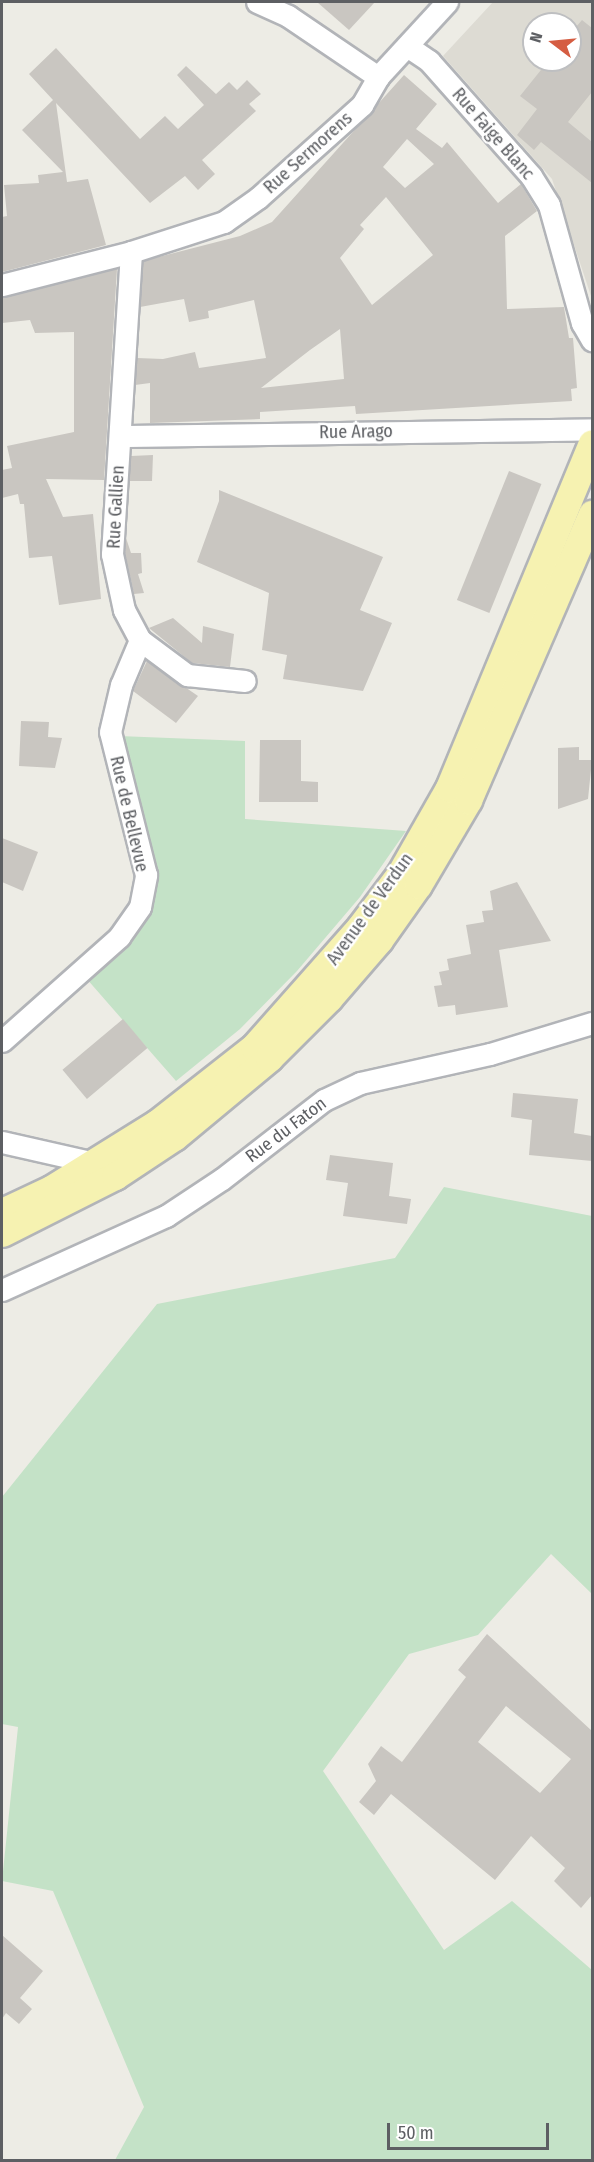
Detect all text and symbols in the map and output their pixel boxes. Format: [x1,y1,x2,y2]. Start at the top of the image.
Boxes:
north arrow [522,12,582,72]
text: N [526,30,547,45]
street label: Rue Faige Blanc [447,84,539,184]
street label: Rue Sermorens [259,108,357,198]
street label: Rue Arago [319,421,393,443]
street label: Rue Gallien [103,465,129,549]
street label: Rue de Bellevue [105,754,153,874]
street label: Avenue de Verdun [322,849,418,969]
street label: Rue du Faton [241,1093,331,1167]
scale bar [390,2111,552,2149]
text: 50 m [398,2122,434,2144]

